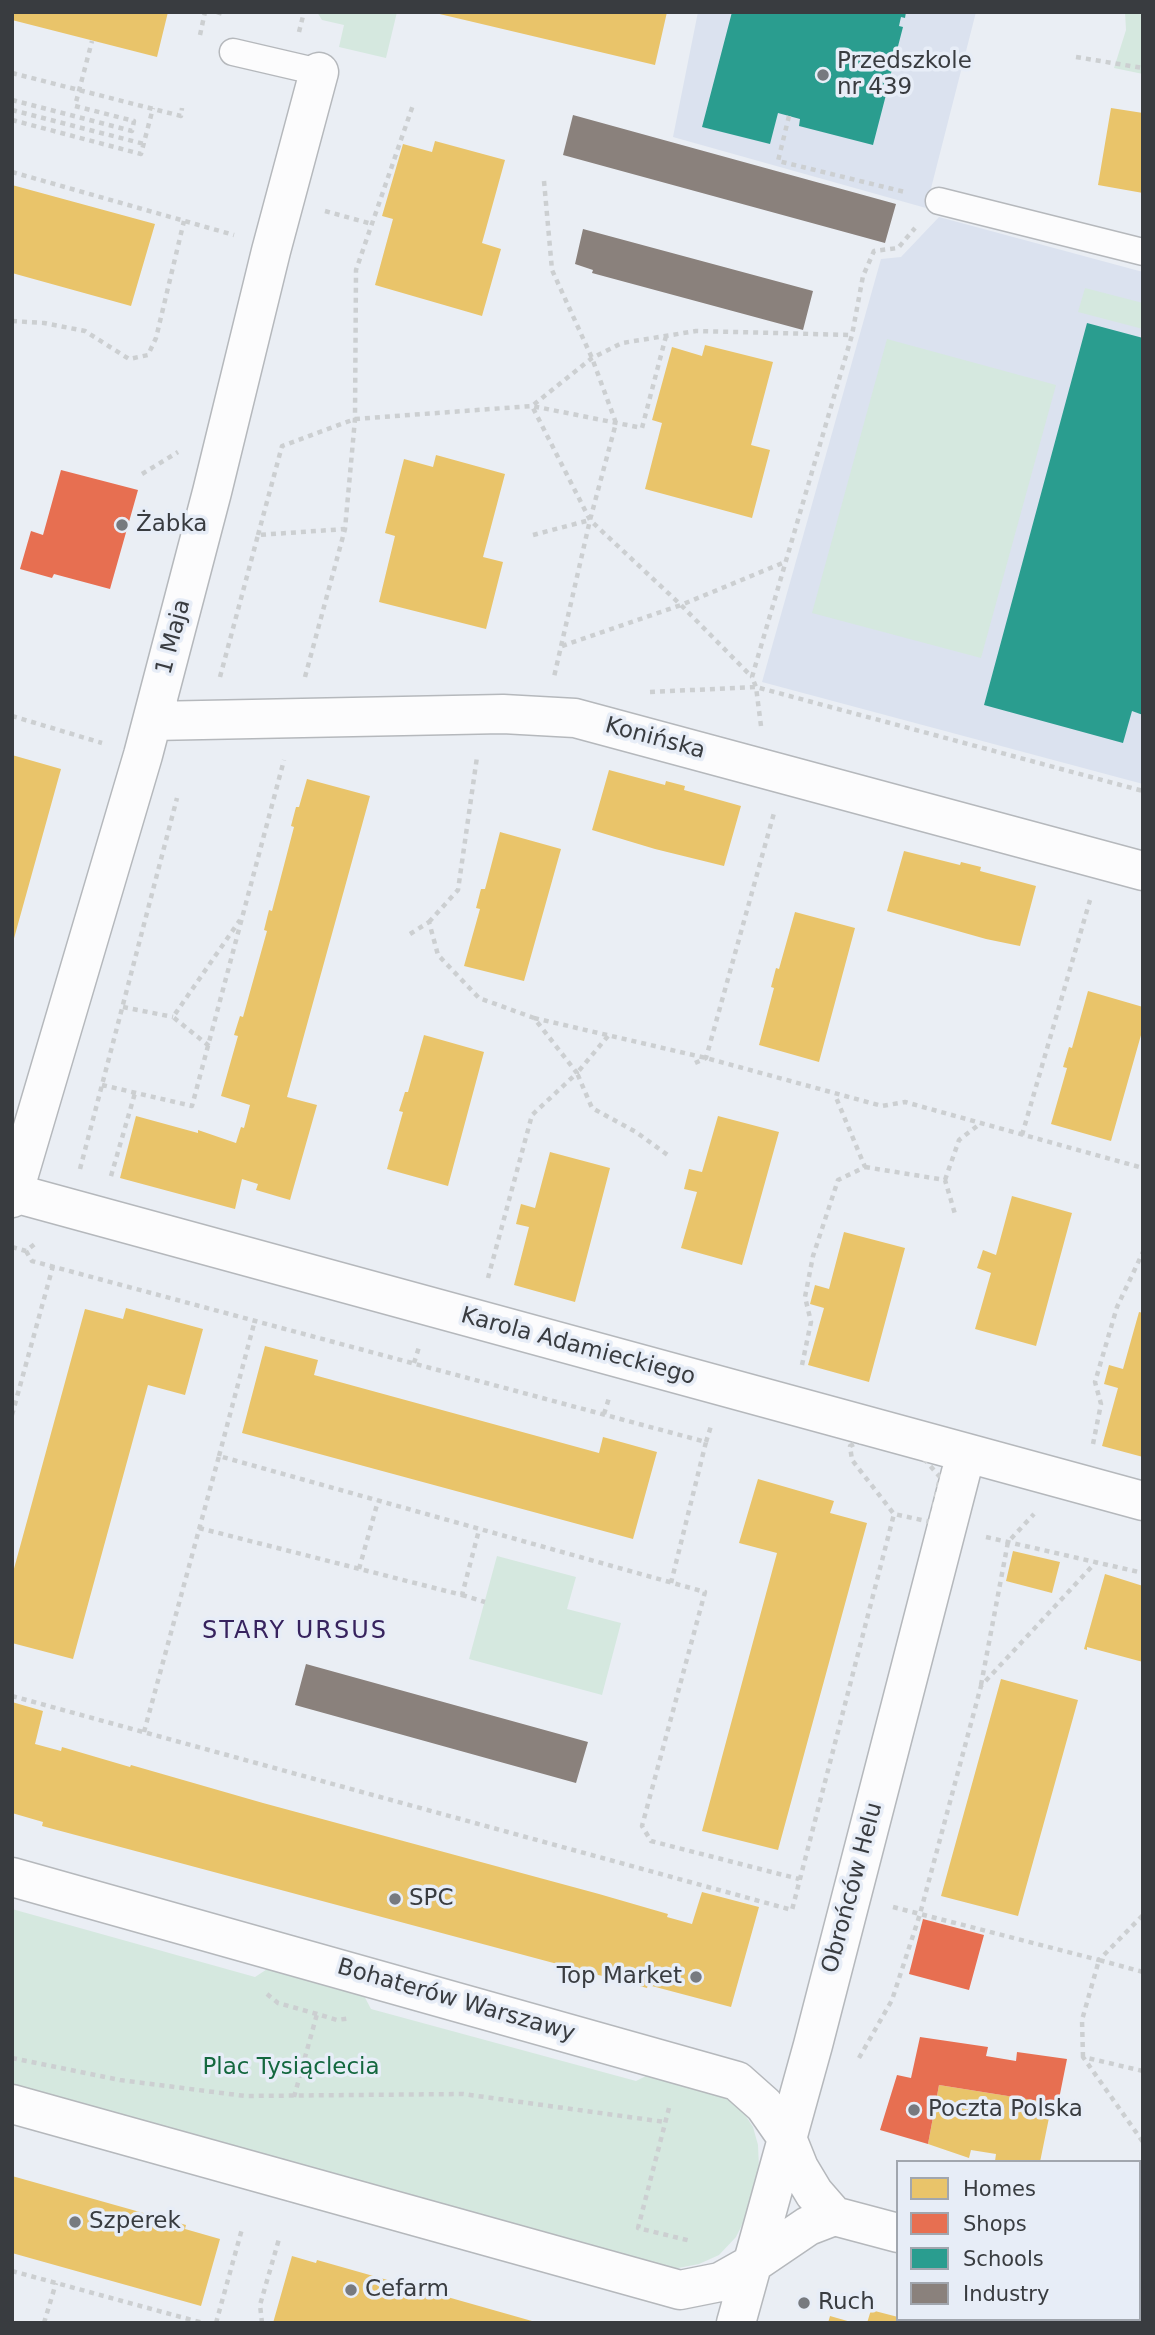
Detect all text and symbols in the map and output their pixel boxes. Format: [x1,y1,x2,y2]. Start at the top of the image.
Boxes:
place label: Przedszkole nr 439 [837,48,972,102]
marker: Przedszkole nr 439 [815,67,831,83]
place label: Żabka [136,511,207,539]
marker: Żabka [114,517,130,533]
street label: 1 Maja [151,597,197,677]
street label: Konińska [602,712,708,766]
street label: Karola Adamieckiego [458,1302,698,1392]
district label: STARY URSUS [203,1618,387,1646]
street label: Obrońców Helu [817,1800,889,1976]
place label: SPC [409,1885,454,1913]
marker: SPC [387,1891,403,1907]
street label: Bohaterów Warszawy [334,1954,578,2048]
place label: Top Market [557,1963,682,1991]
marker: Top Market [688,1969,704,1985]
park label: Plac Tysiąclecia [202,2054,380,2082]
place label: Poczta Polska [928,2096,1083,2124]
marker: Poczta Polska [906,2102,922,2118]
legend [896,2160,1141,2321]
text: Homes [963,2177,1036,2201]
place label: Szperek [89,2208,181,2236]
text: Shops [963,2212,1027,2236]
marker: Szperek [67,2214,83,2230]
text: Schools [963,2247,1044,2271]
place label: Cefarm [365,2276,449,2304]
marker: Cefarm [343,2282,359,2298]
text: Industry [963,2282,1049,2306]
place label: Ruch [818,2289,875,2317]
marker: Ruch [796,2295,812,2311]

